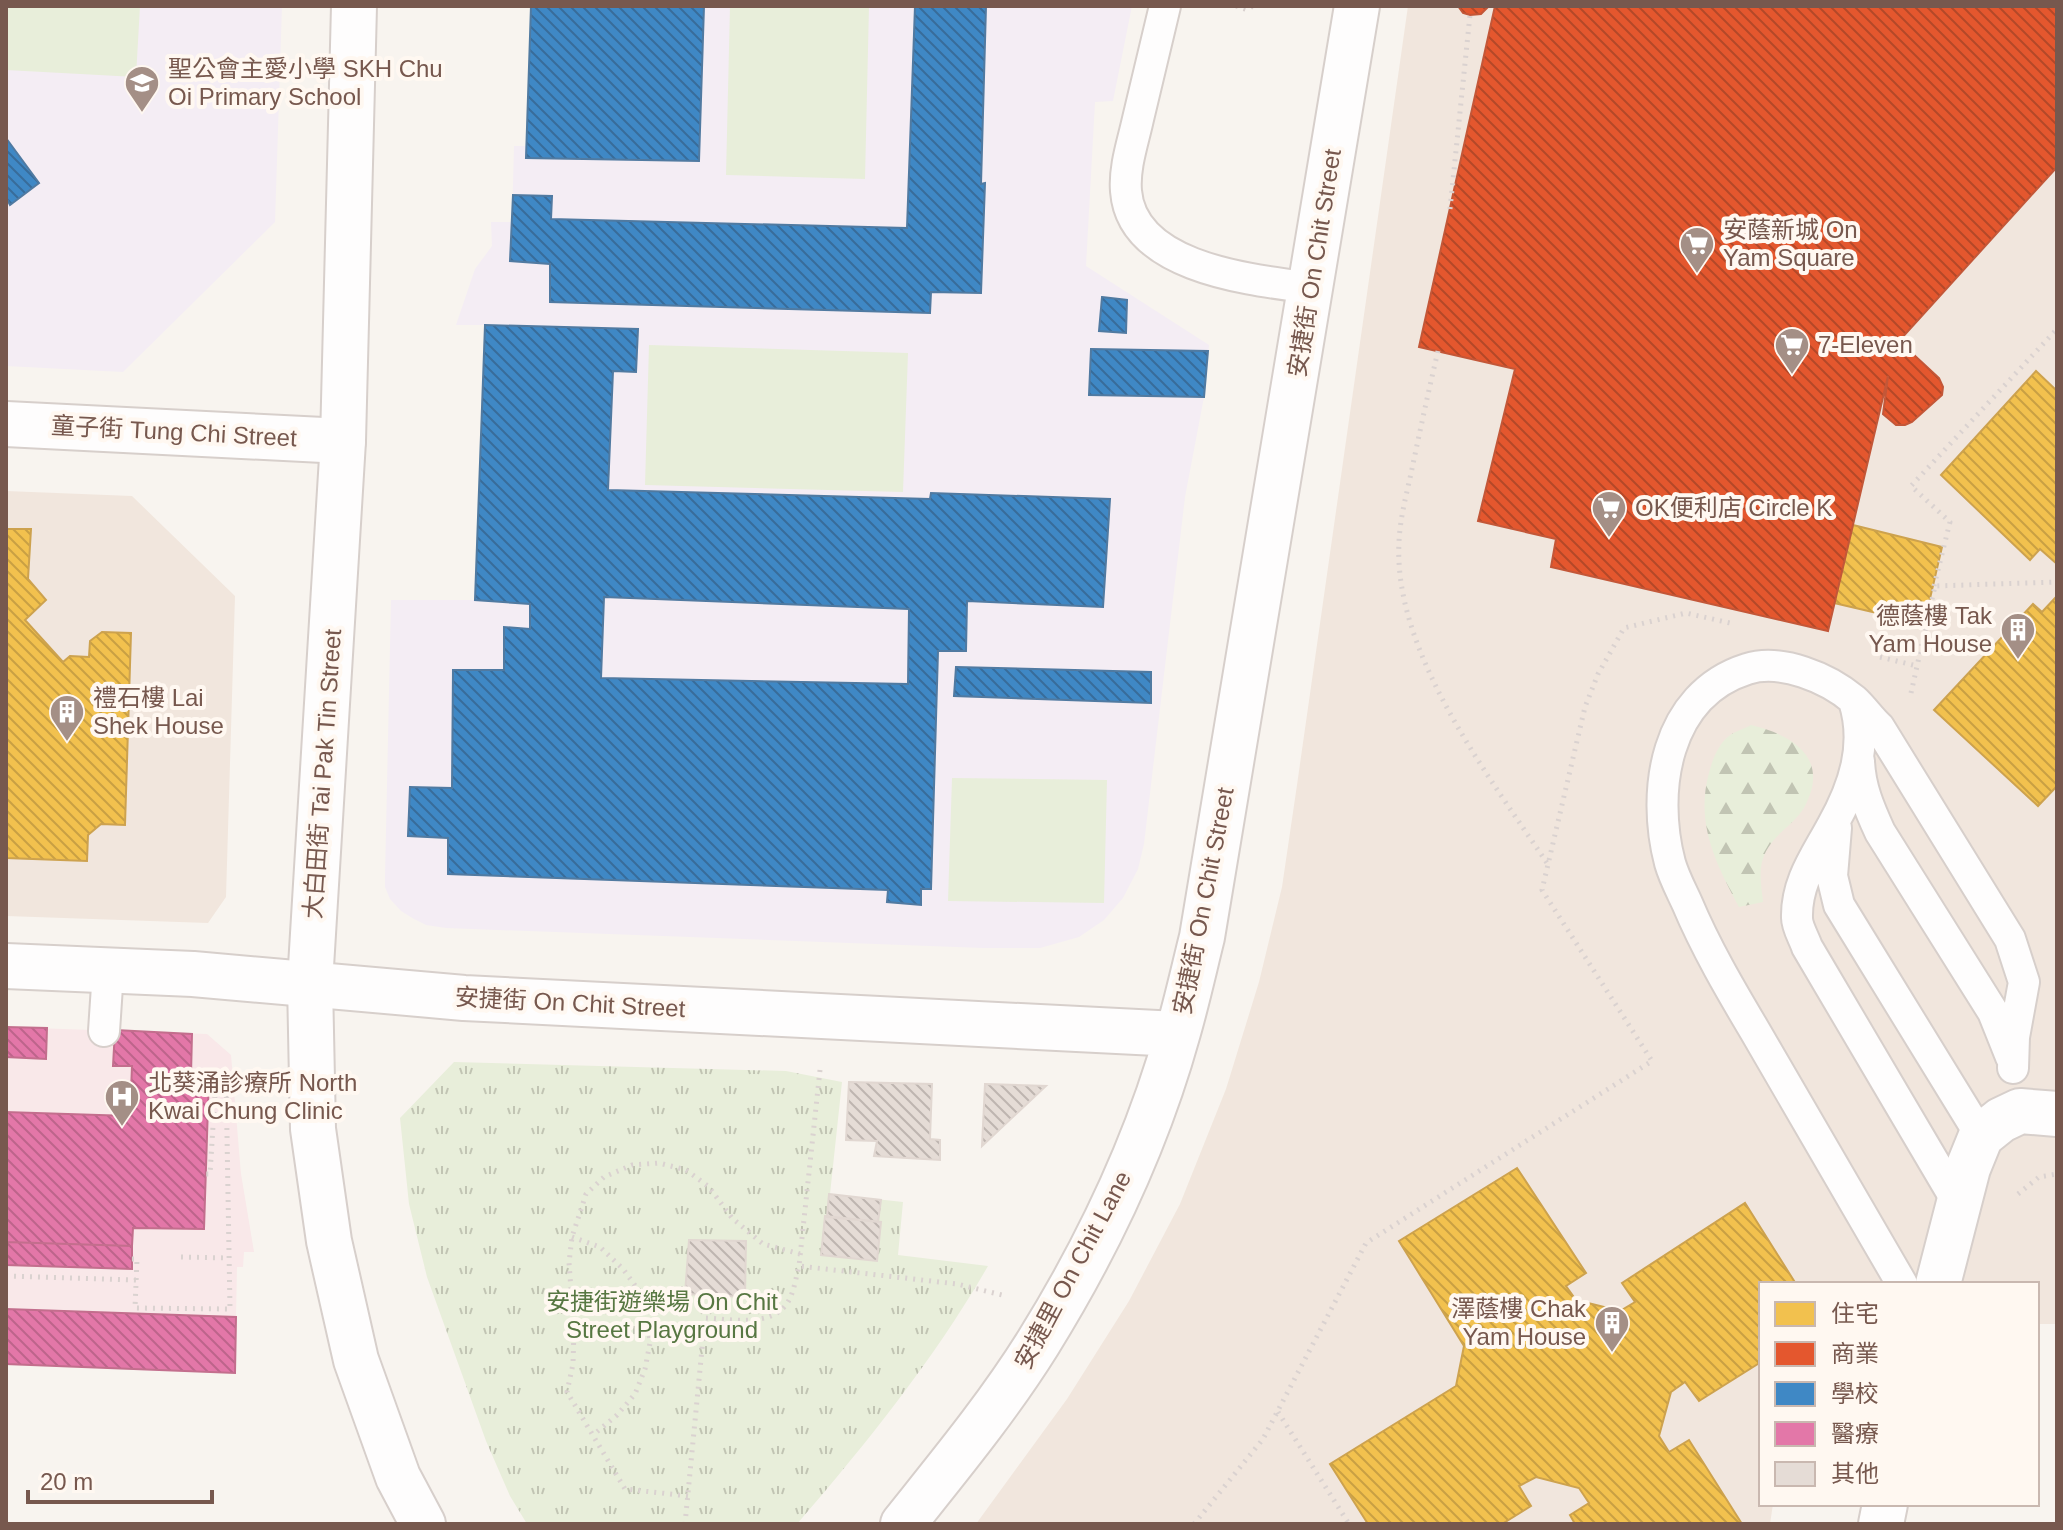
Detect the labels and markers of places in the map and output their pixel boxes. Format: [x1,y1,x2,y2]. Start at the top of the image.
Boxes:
place label: 聖公會主愛小學 SKH Chu Oi Primary School [168,55,443,110]
school or university icon: 聖公會主愛小學 SKH Chu Oi Primary School [123,64,161,114]
place label: 安蔭新城 On Yam Square [1723,216,1858,271]
supermarket icon: 安蔭新城 On Yam Square [1678,225,1716,275]
supermarket icon: 7-Eleven [1773,326,1811,376]
place label: 7-Eleven [1818,331,1913,358]
supermarket icon: OK便利店 Circle K [1590,489,1628,539]
place label: OK便利店 Circle K [1635,494,1832,521]
place label: 德蔭樓 Tak Yam House [1868,602,1993,657]
building icon: 德蔭樓 Tak Yam House [1999,611,2037,661]
place label: 禮石樓 Lai Shek House [93,684,224,739]
building icon: 禮石樓 Lai Shek House [48,693,86,743]
place label: 北葵涌診療所 North Kwai Chung Clinic [148,1069,357,1124]
hospital icon: 北葵涌診療所 North Kwai Chung Clinic [103,1078,141,1128]
place label: 澤蔭樓 Chak Yam House [1451,1295,1587,1350]
building icon: 澤蔭樓 Chak Yam House [1593,1304,1631,1354]

